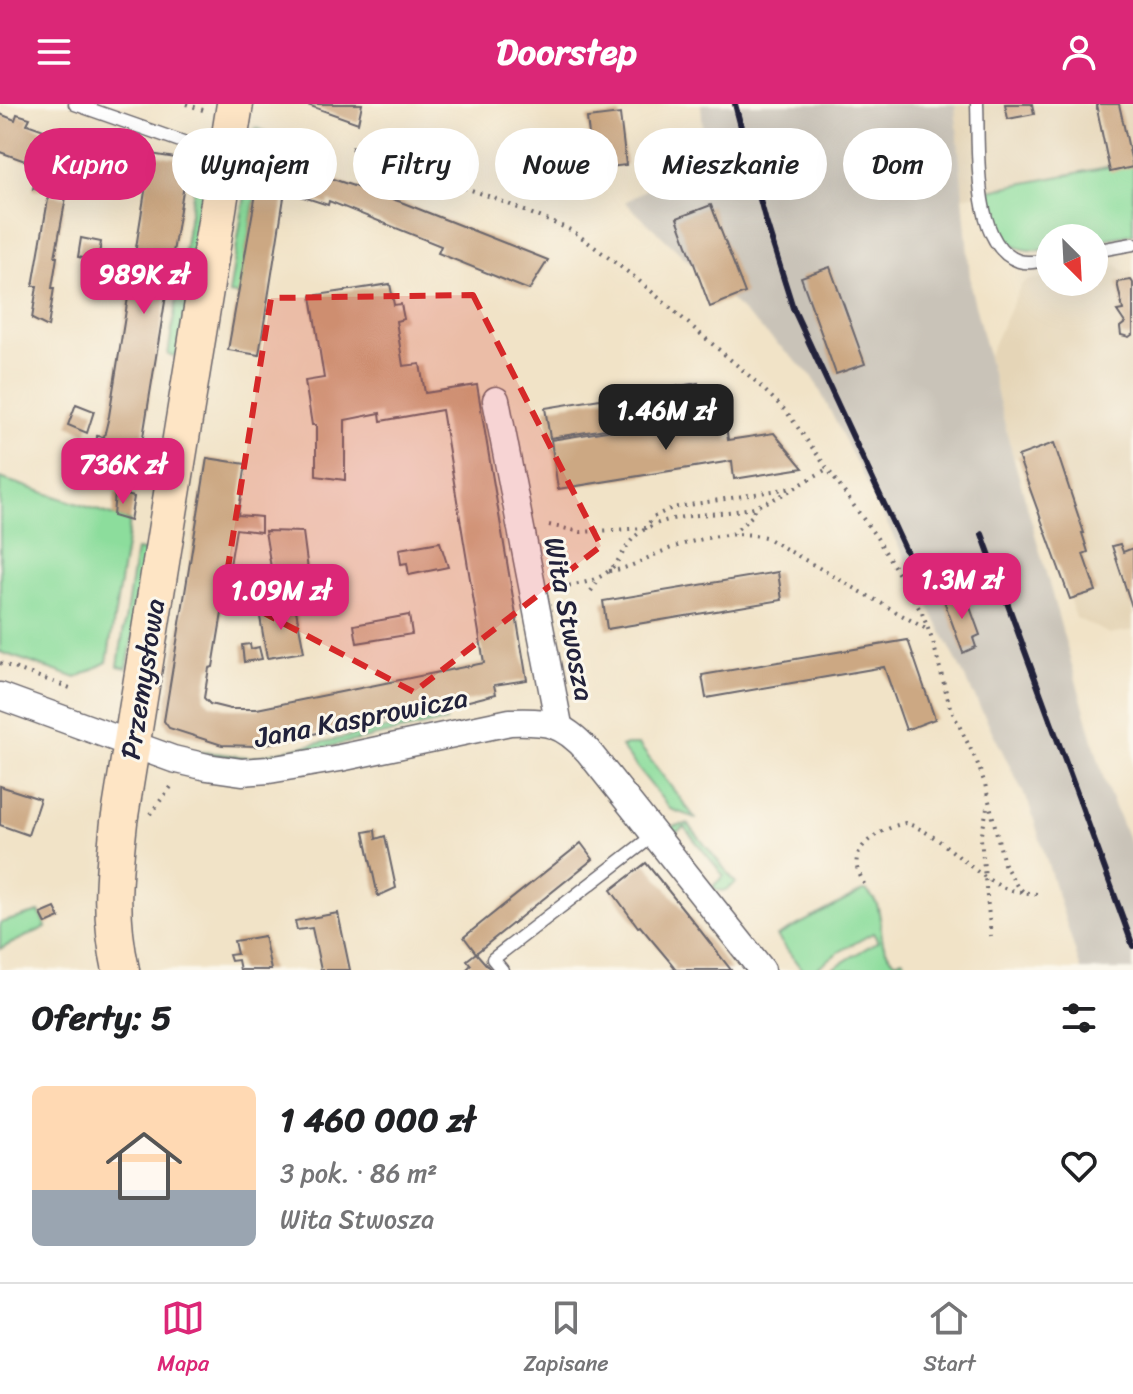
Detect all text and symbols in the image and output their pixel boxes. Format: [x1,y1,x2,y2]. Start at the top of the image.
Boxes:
text: Doorstep [496,20,637,84]
icon: menu [32,30,76,74]
icon: person [1057,30,1101,74]
chip: Kupno [24,128,156,200]
chip: Wynajem [172,128,337,200]
chip: Filtry [353,128,479,200]
chip: Nowe [495,128,618,200]
chip: Mieszkanie [634,128,827,200]
chip: Dom [843,128,952,200]
north arrow [1036,224,1108,296]
map controls [1036,224,1108,296]
pin: 989K zł [70,248,218,316]
text: 989K zł [98,251,190,297]
pin: 1.46M zł [583,384,749,452]
text: 1.46M zł [617,387,715,433]
pin: 736K zł [49,438,197,506]
text: 736K zł [79,441,167,487]
street label: Wita Stwosza [530,533,609,705]
pin: 1.3M zł [888,553,1036,621]
text: 1.3M zł [921,556,1003,602]
pin: 1.09M zł [198,564,364,632]
text: 1.09M zł [231,567,331,613]
street label: Przemysłowa [106,595,179,763]
street label: Jana Kasprowicza [249,673,472,762]
text: Oferty: 5 [32,988,172,1048]
icon: filters [1057,996,1101,1040]
text: 1 460 000 zł [280,1090,475,1150]
icon: home [96,1118,192,1214]
icon: heart [1057,1144,1101,1188]
text: 3 pok. · 86 m² [280,1150,438,1196]
text: Wita Stwosza [280,1196,434,1242]
tab: Mapa [157,1296,209,1383]
tab: Zapisane [524,1296,609,1383]
tab: Start [923,1296,976,1383]

